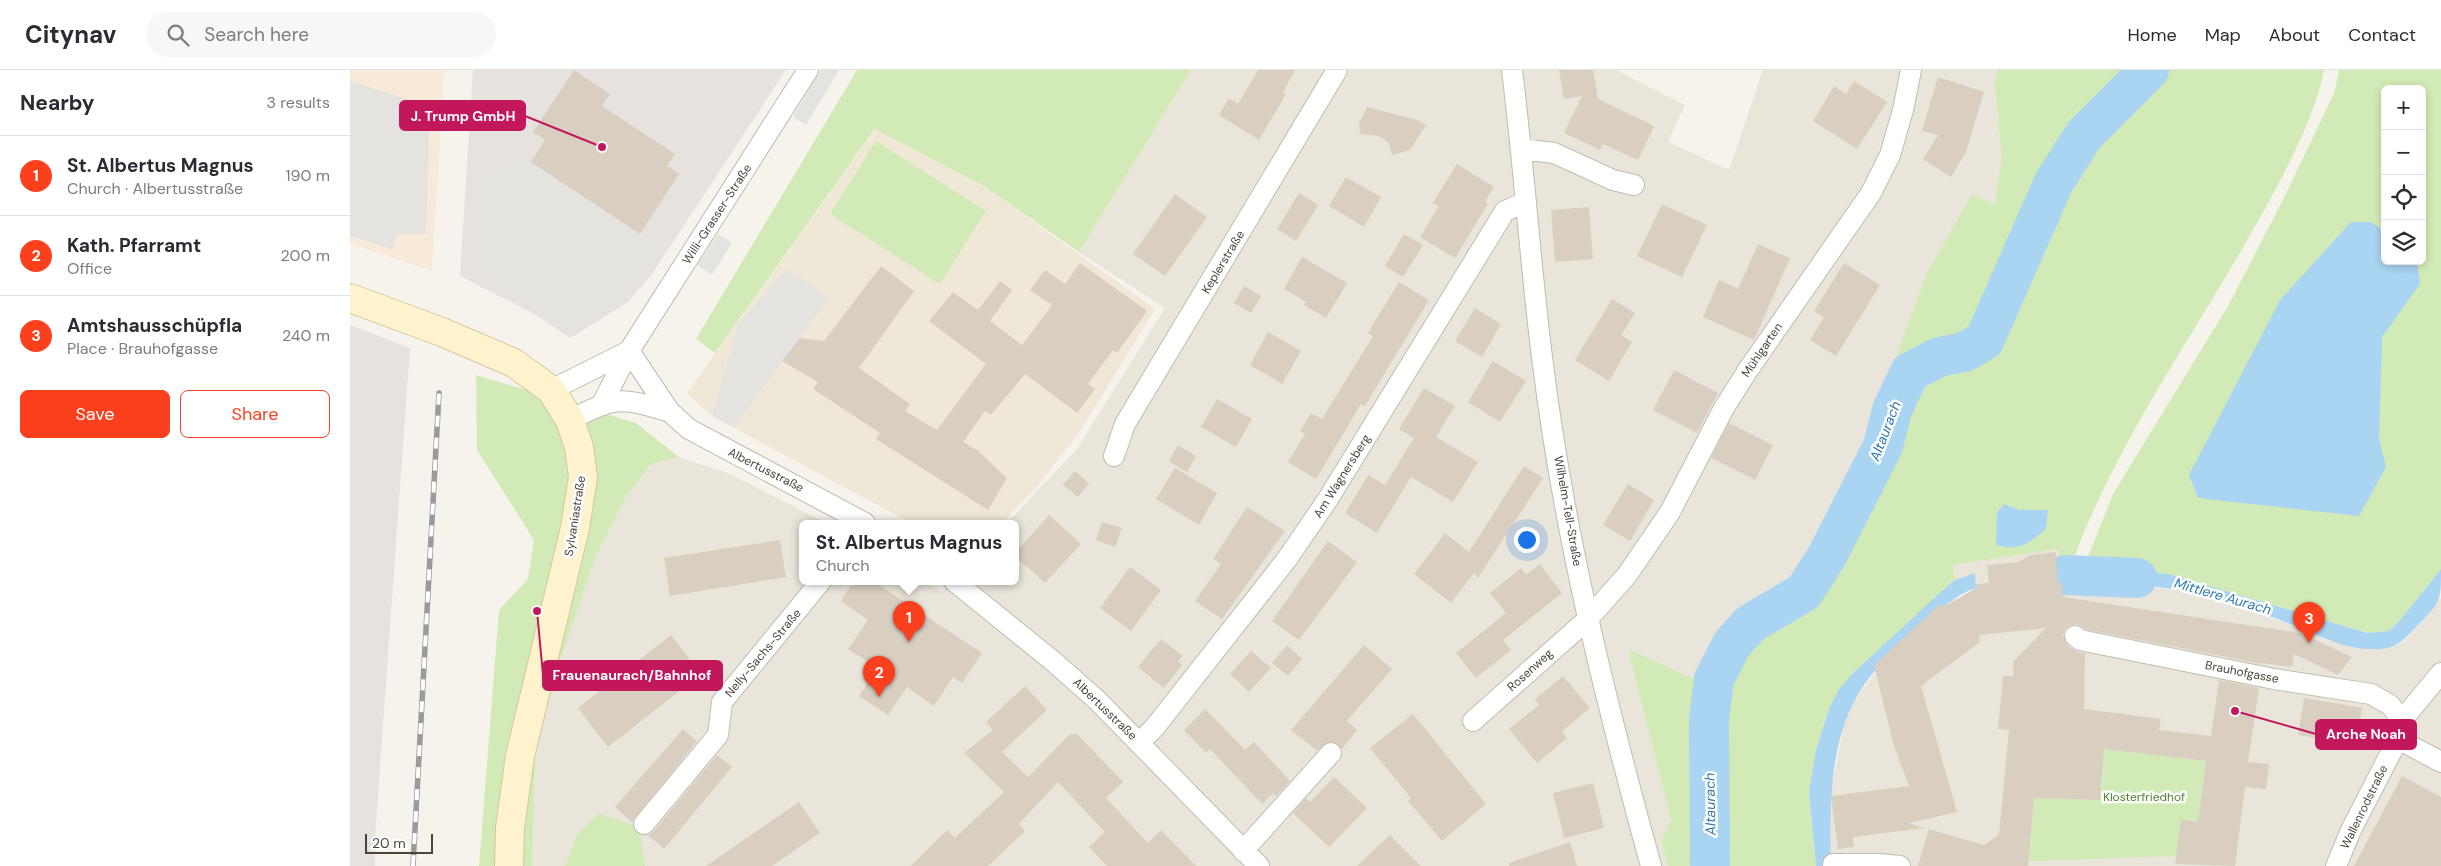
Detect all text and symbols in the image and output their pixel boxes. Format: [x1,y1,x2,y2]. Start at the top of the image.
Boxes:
search box [146,12,496,57]
text: Citynav [25,19,116,50]
icon: search [164,21,192,49]
text: Search here [204,22,309,47]
text: Home [2127,23,2177,47]
text: Map [2205,23,2241,47]
text: About [2269,23,2320,47]
text: Contact [2348,23,2416,47]
map controls [2381,85,2426,265]
button: + [2381,85,2426,130]
text: Nearby [20,89,94,117]
text: 3 results [267,92,330,113]
callout: J. Trump GmbH [400,101,525,130]
text: J. Trump GmbH [410,107,516,125]
button: − [2381,130,2426,175]
text: St. Albertus Magnus [67,153,254,178]
street label: Willi-Grasser-Straße [679,161,755,267]
text: 1 [33,165,39,186]
text: 190 m [286,165,330,186]
button: locate [2381,175,2426,220]
text: Church · Albertusstraße [67,178,243,199]
button: layers [2381,220,2426,265]
street label: Keplerstraße [1198,227,1248,297]
text: Kath. Pfarramt [67,233,201,258]
text: 2 [31,245,41,266]
text: 200 m [281,245,330,266]
text: Office [67,258,112,279]
text: Amtshausschüpfla [67,313,242,338]
street label: Mühlgarten [1738,320,1786,380]
text: 3 [31,325,41,346]
text: 240 m [282,325,330,346]
text: Place · Brauhofgasse [67,338,218,359]
button: Save [20,390,170,438]
button: Share [180,390,330,438]
water label: Altaurach [1865,399,1905,464]
street label: Am Wagnersberg [1310,431,1374,521]
street label: Albertusstraße [725,444,807,496]
street label: Wilhelm-Tell-Straße [1550,455,1586,568]
street label: Sylvaniastraße [561,474,589,557]
popup [799,520,1019,585]
your location [1514,527,1540,553]
text: St. Albertus Magnus [816,530,1002,555]
text: Church [816,555,870,576]
water label: Mittlere Aurach [2172,574,2274,618]
pin: 1 [893,601,925,642]
pin: 3 [2293,602,2325,643]
street label: Nelly-Sachs-Straße [721,605,805,701]
street label: Rosenweg [1504,645,1556,695]
pin: 2 [863,656,895,697]
street label: Brauhofgasse [2204,657,2280,687]
callout: Frauenaurach/Bahnhof [543,661,722,690]
text: Frauenaurach/Bahnhof [553,666,711,684]
street label: Albertusstraße [1070,674,1141,744]
callout: Arche Noah [2316,720,2416,749]
text: Arche Noah [2326,725,2406,743]
street label: Wallenrodstraße [2337,762,2391,852]
water label: Altaurach [1700,773,1720,836]
park label: Klosterfriedhof [2103,789,2185,805]
scale bar [365,831,432,854]
text: 20 m [372,834,406,852]

